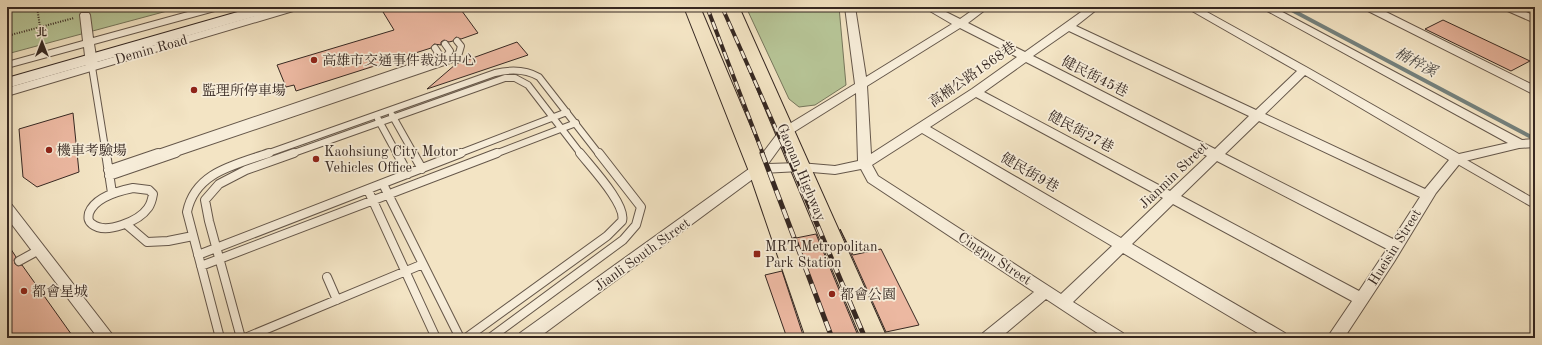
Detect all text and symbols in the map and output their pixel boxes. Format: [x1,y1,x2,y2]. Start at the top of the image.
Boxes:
north arrow [22,22,62,62]
text: 北 [37,26,48,39]
street label: Demin Road [113,33,189,67]
street label: 高楠公路1868巷 [926,39,1019,110]
water label: 楠梓溪 [1392,44,1441,81]
place label: 高雄市交通事件裁決中心 [322,53,476,68]
street label: 健民街45巷 [1059,53,1130,100]
marker: 高雄市交通事件裁決中心 [309,55,319,65]
place label: 監理所停車場 [202,83,286,98]
marker: 監理所停車場 [189,85,199,95]
street label: 健民街27巷 [1045,108,1116,155]
street label: Gaonan Highway [774,122,828,224]
street label: Jianmin Street [1137,140,1211,212]
place label: 機車考驗場 [57,143,127,158]
marker: 機車考驗場 [44,145,54,155]
place label: Kaohsiung City Motor Vehicles Office [324,145,458,175]
street label: 健民街9巷 [998,150,1061,195]
marker: Kaohsiung City Motor Vehicles Office [311,154,321,164]
street label: Hueisin Street [1366,207,1424,288]
street label: Jianli South Street [592,216,693,294]
street label: Cingpu Street [955,230,1034,288]
place label: MRT Metropolitan Park Station [765,240,878,270]
marker: MRT Metropolitan Park Station [752,249,762,259]
place label: 都會星城 [32,284,88,299]
marker: 都會星城 [19,286,29,296]
place label: 都會公園 [840,287,896,302]
marker: 都會公園 [827,289,837,299]

